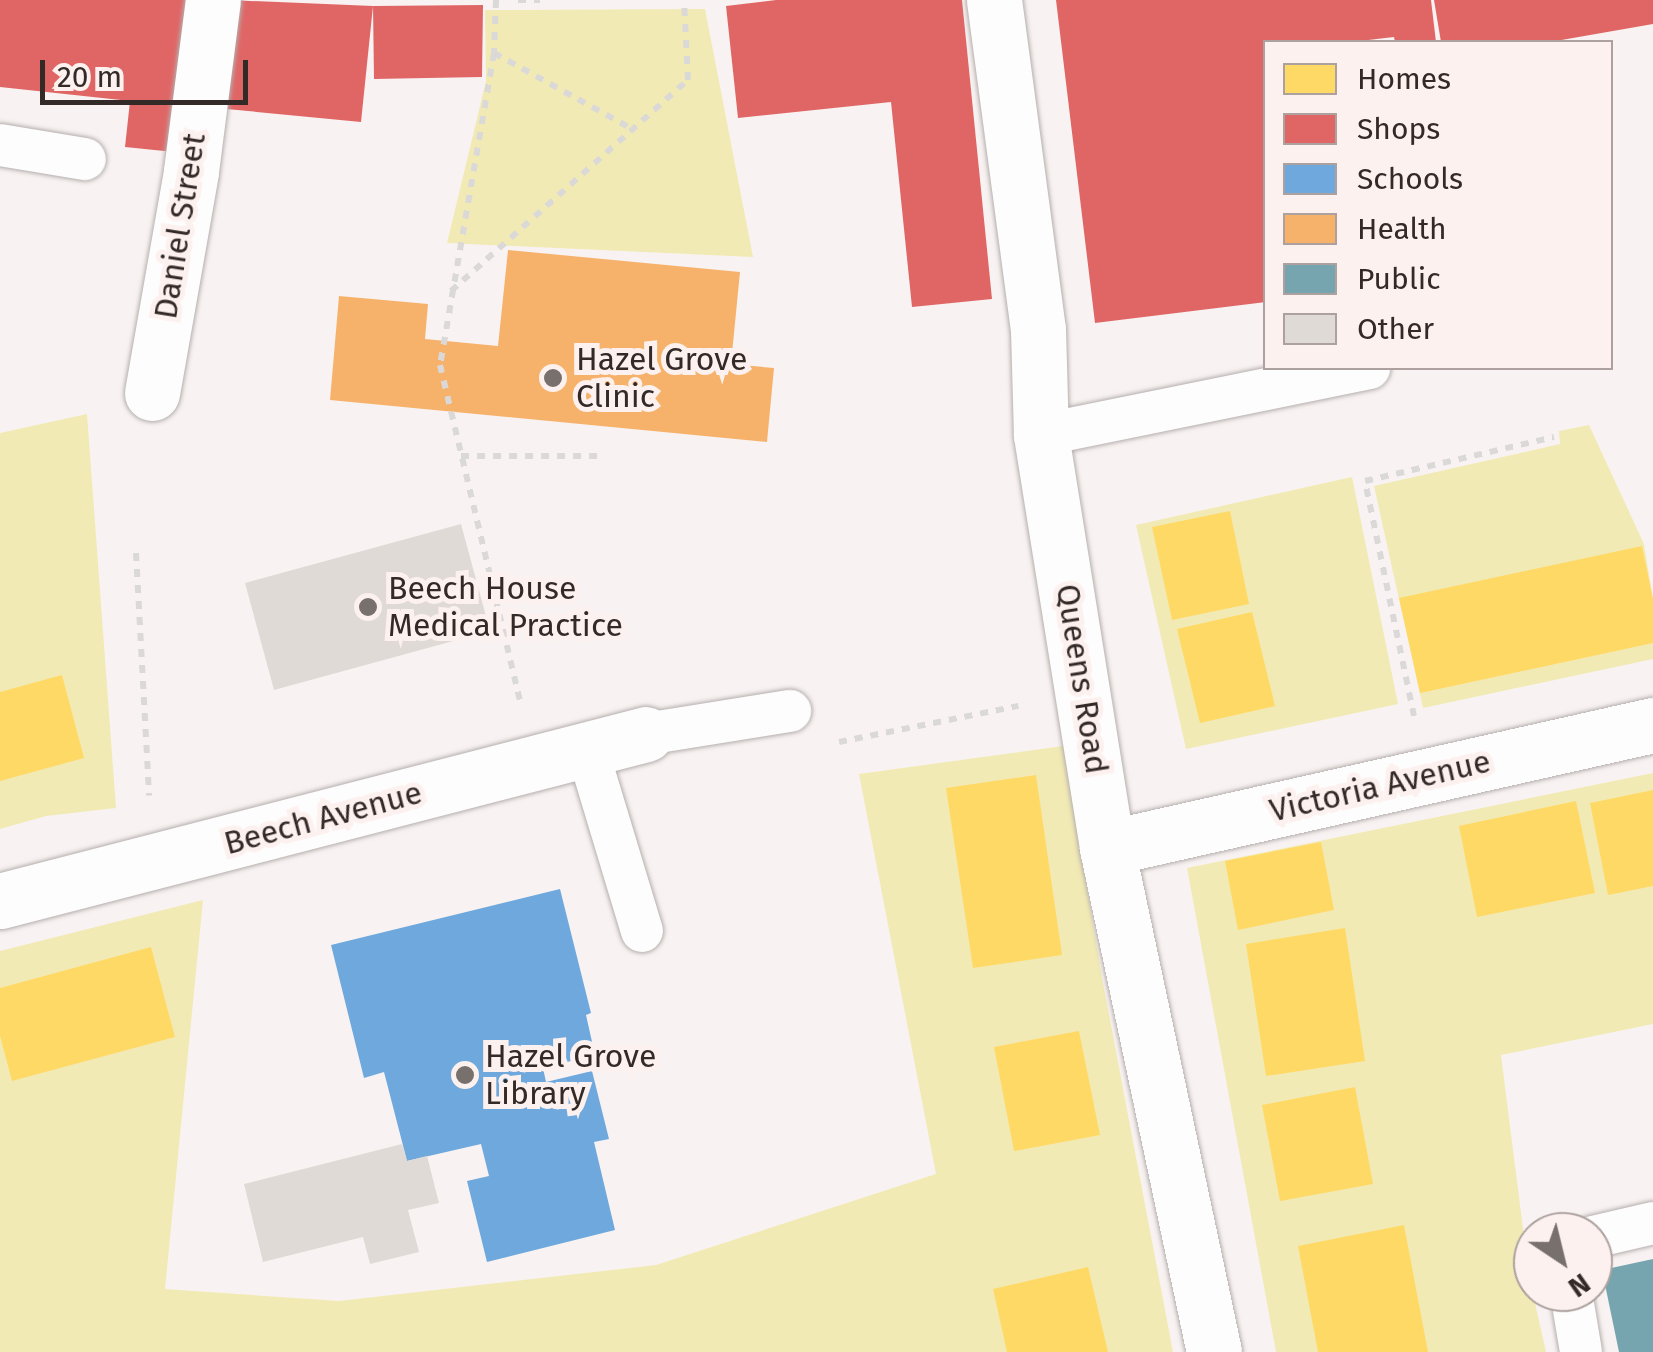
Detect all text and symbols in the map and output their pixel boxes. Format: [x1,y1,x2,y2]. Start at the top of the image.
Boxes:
scale bar [45,40,252,102]
legend [1263,40,1613,370]
text: 20 m [57,59,122,95]
text: Homes [1357,61,1451,97]
text: Shops [1357,111,1440,147]
street label: Daniel Street [146,130,214,322]
text: Schools [1357,161,1463,197]
text: Health [1357,211,1447,247]
text: Public [1357,261,1441,297]
text: Other [1357,311,1434,347]
place label: Hazel Grove Clinic [576,341,747,416]
marker: Hazel Grove Clinic [540,365,566,391]
place label: Beech House Medical Practice [388,570,623,645]
street label: Queens Road [1048,581,1116,777]
marker: Beech House Medical Practice [357,596,379,618]
street label: Victoria Avenue [1266,742,1494,830]
street label: Beech Avenue [220,773,426,863]
place label: Hazel Grove Library [485,1038,656,1113]
marker: Hazel Grove Library [454,1064,476,1086]
north arrow [1513,1212,1613,1312]
text: N [1562,1266,1596,1304]

